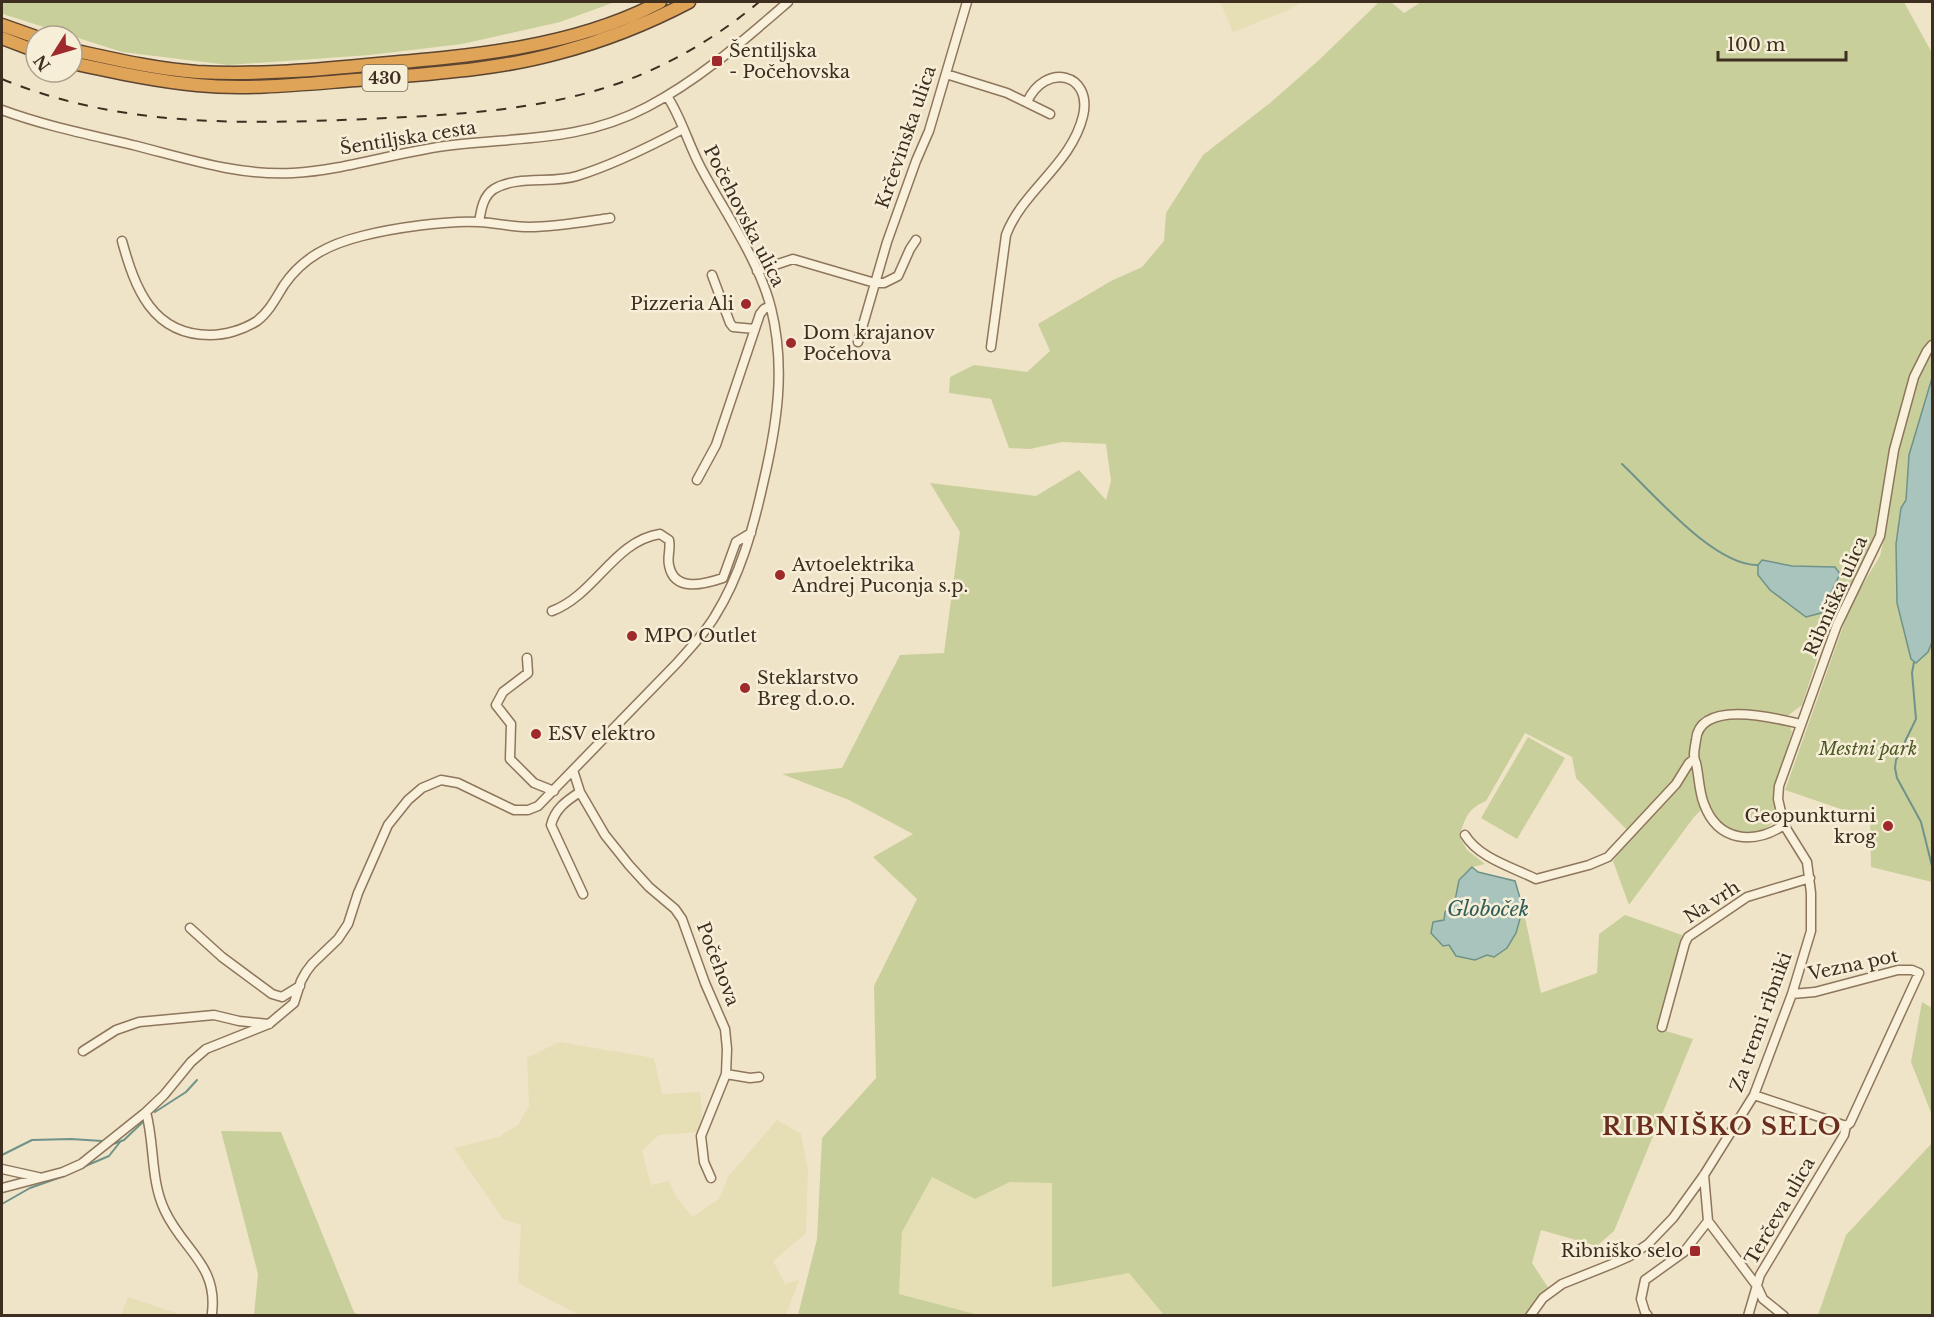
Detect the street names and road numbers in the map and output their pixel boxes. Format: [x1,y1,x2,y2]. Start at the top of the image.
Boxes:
street label: Krčevinska ulica [871,63,941,211]
road number: 430 [362,65,408,91]
street label: Šentiljska cesta [338,115,478,160]
street label: Počehovska ulica [699,142,789,291]
street label: Ribniška ulica [1800,533,1872,659]
street label: Na vrh [1680,876,1744,928]
street label: Počehova [692,919,744,1009]
street label: Vezna pot [1805,945,1900,985]
street label: Za tremi ribniki [1725,949,1797,1095]
street label: Terčeva ulica [1740,1153,1820,1269]

